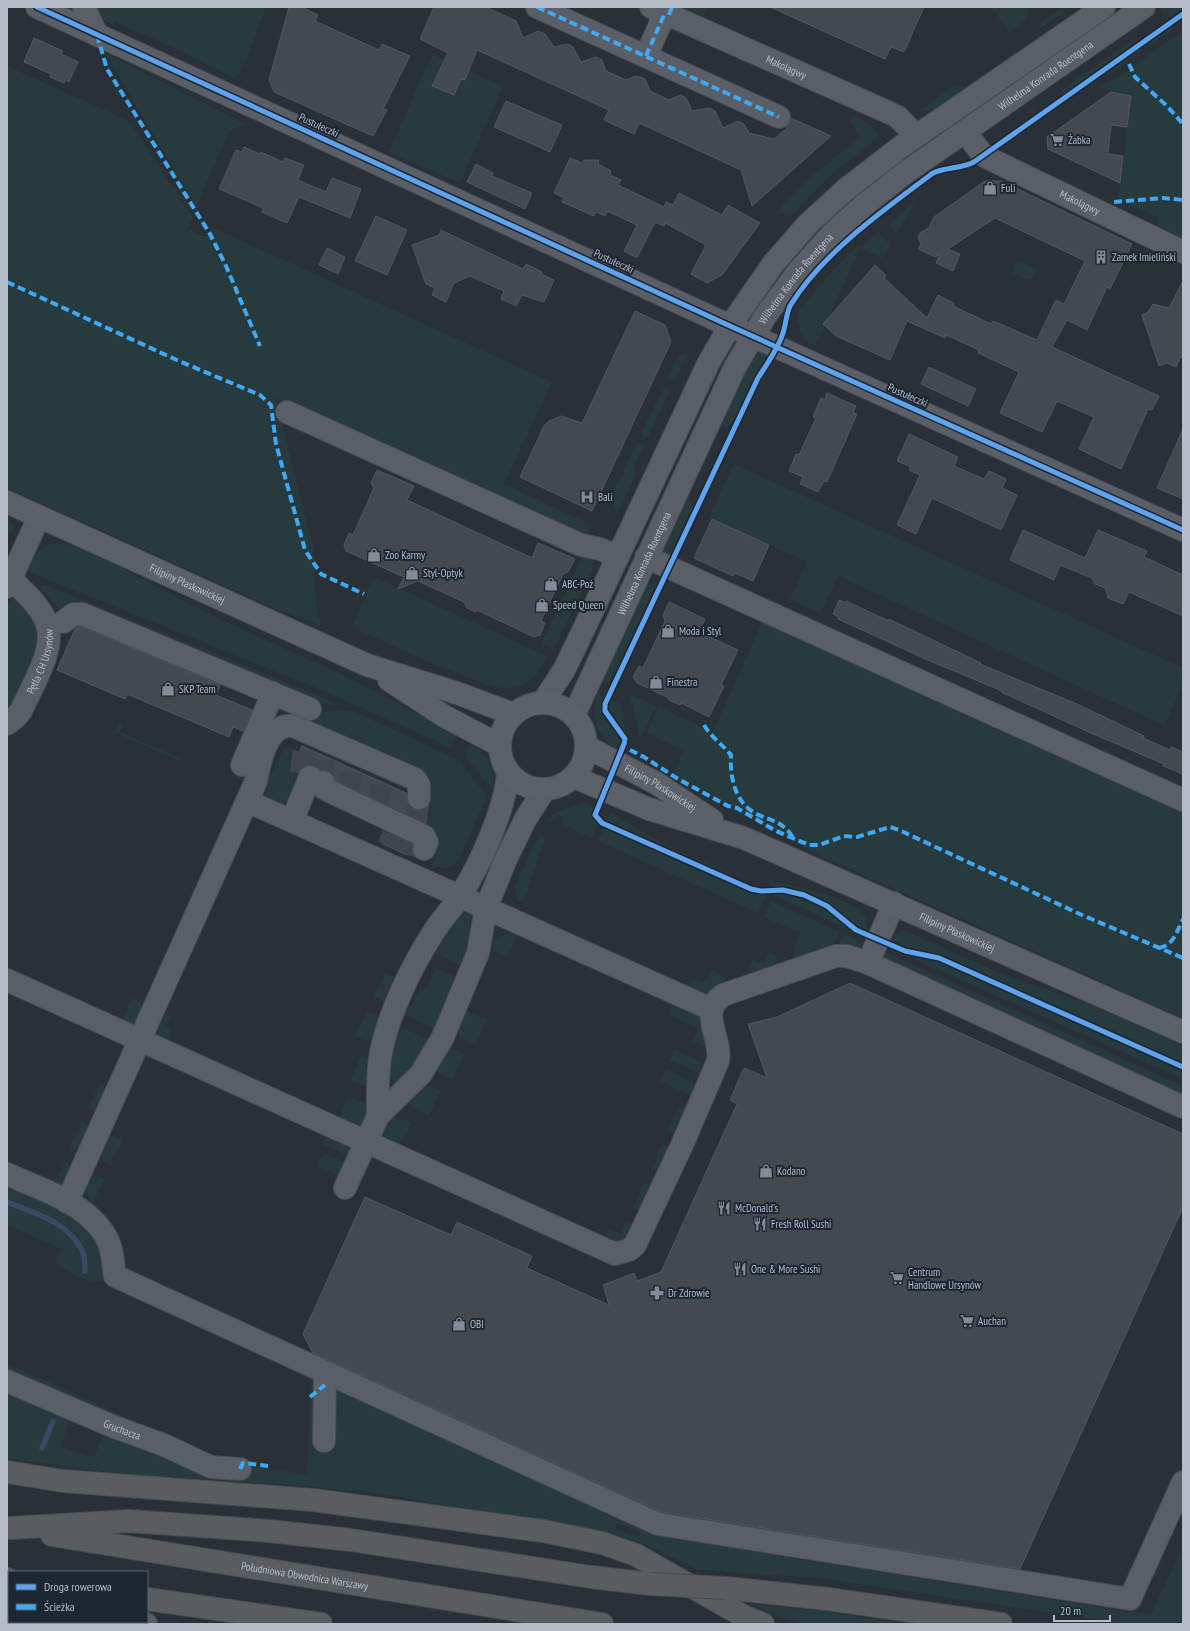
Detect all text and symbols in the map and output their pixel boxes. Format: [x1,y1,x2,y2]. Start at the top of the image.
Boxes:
street label: Wilhelma Konrada Roentgena [996,38,1096,113]
street label: Makolągwy [764,52,809,82]
street label: Pustułeczki [297,110,341,140]
supermarket icon: Żabka [1049,132,1065,148]
place label: Żabka [1068,133,1091,147]
shop icon: Fuli [982,180,998,196]
place label: Fuli [1001,181,1015,195]
street label: Makolągwy [1058,187,1103,218]
street label: Wilhelma Konrada Roentgena [755,230,836,326]
street label: Pustułeczki [592,246,636,276]
building icon: Zamek Imieliński [1093,249,1109,265]
place label: Zamek Imieliński [1112,250,1176,264]
street label: Pustułeczki [886,380,930,410]
hospital icon: Bali [579,489,595,505]
place label: Bali [598,490,613,504]
street label: Wilhelma Konrada Roentgena [614,510,674,617]
shop icon: Zoo Karmy [366,547,382,563]
place label: Zoo Karmy [385,548,426,562]
street label: Filipiny Płaskowickiej [148,561,227,607]
shop icon: Styl-Optyk [404,565,420,581]
place label: Styl-Optyk [423,566,463,580]
shop icon: ABC-Poż [543,576,559,592]
place label: ABC-Poż [562,577,593,591]
shop icon: Speed Queen [534,597,550,613]
place label: Speed Queen [553,598,603,612]
shop icon: Moda i Styl [660,623,676,639]
place label: Moda i Styl [679,624,722,638]
street label: Pętla CH Ursynów [23,628,56,696]
shop icon: Finestra [648,674,664,690]
place label: Finestra [667,675,697,689]
shop icon: SKP Team [160,681,176,697]
place label: SKP Team [179,682,216,696]
street label: Filipiny Płaskowickiej [622,761,699,815]
street label: Filipiny Płaskowickiej [917,909,997,955]
shop icon: Kodano [758,1163,774,1179]
place label: Kodano [777,1164,806,1178]
restaurant icon: McDonald's [716,1200,732,1216]
place label: McDonald's [735,1201,778,1215]
restaurant icon: Fresh Roll Sushi [752,1216,768,1232]
place label: Fresh Roll Sushi [771,1217,831,1231]
restaurant icon: One & More Sushi [732,1261,748,1277]
place label: One & More Sushi [751,1262,820,1276]
place label: Centrum Handlowe Ursynów [908,1265,981,1292]
supermarket icon: Centrum Handlowe Ursynów [889,1270,905,1286]
pharmacy icon: Dr Zdrowie [649,1285,665,1301]
place label: Dr Zdrowie [668,1286,710,1300]
supermarket icon: Auchan [959,1313,975,1329]
place label: Auchan [978,1314,1006,1328]
shop icon: OBI [451,1316,467,1332]
place label: OBI [470,1317,484,1331]
street label: Gruchacza [101,1416,143,1443]
street label: Południowa Obwodnica Warszawy [240,1559,370,1593]
legend [8,1571,148,1623]
text: Droga rowerowa [44,1579,112,1594]
scale bar [1054,1597,1110,1623]
text: Ścieżka [44,1599,75,1614]
text: 20 m [1060,1603,1081,1618]

